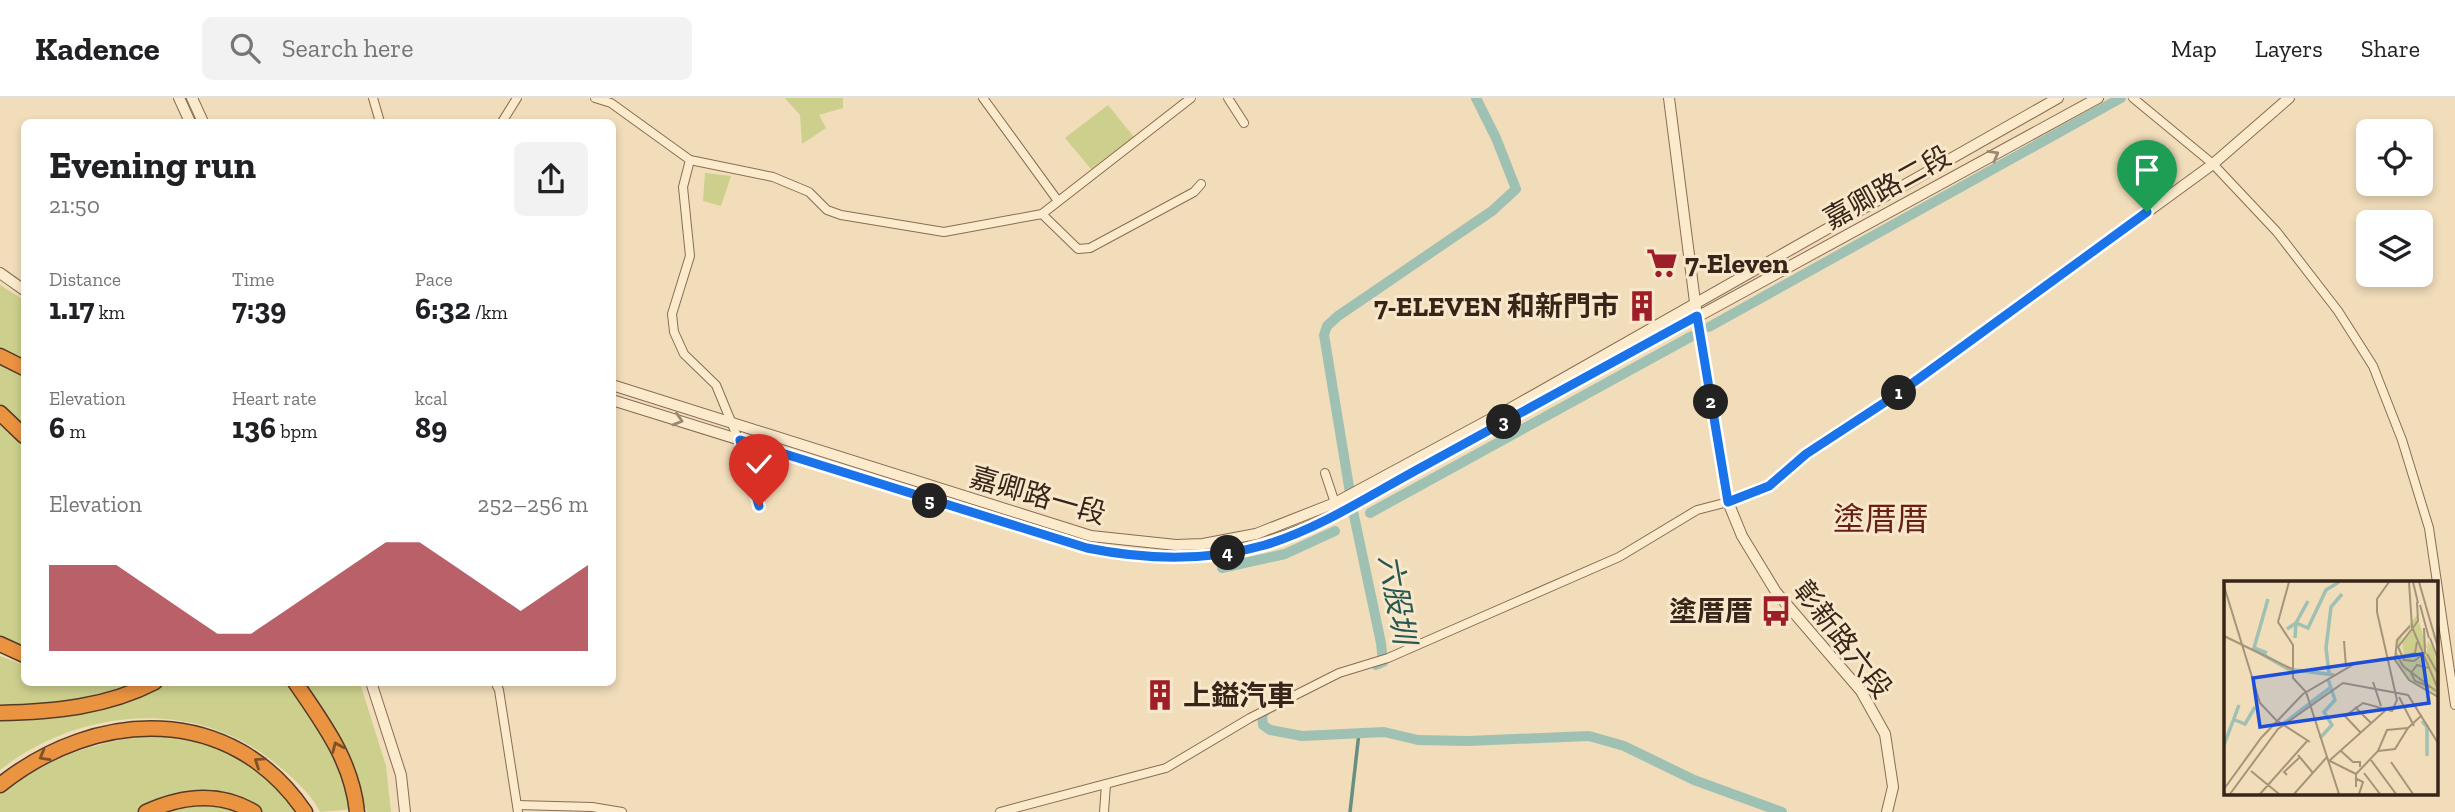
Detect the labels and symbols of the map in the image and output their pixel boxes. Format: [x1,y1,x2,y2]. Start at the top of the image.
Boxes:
street label: 嘉卿路二段 [1818,139,1956,236]
pin [2117,140,2177,212]
one-way arrow [1986,150,1999,163]
supermarket icon: 7-Eleven [1645,246,1679,280]
place label: 7-Eleven [1685,247,1789,280]
building icon: 7-ELEVEN 和新門市 [1625,289,1659,323]
place label: 7-ELEVEN 和新門市 [1374,290,1619,323]
pin: 1 [1882,376,1916,410]
pin: 2 [1694,384,1728,420]
pin: 3 [1486,404,1522,440]
one-way arrow [671,412,683,427]
pin [729,434,789,506]
street label: 嘉卿路一段 [966,460,1110,531]
pin: 5 [912,484,948,518]
district label: 塗厝厝 [1833,500,1929,538]
pin: 4 [1210,536,1246,570]
water label: 六股圳 [1371,552,1423,650]
street label: 彰新路六段 [1787,574,1899,705]
inset map [2224,581,2438,794]
bus stop icon: 塗厝厝 [1759,594,1793,628]
place label: 塗厝厝 [1669,595,1753,628]
building icon: 上鎰汽車 [1143,678,1177,712]
place label: 上鎰汽車 [1183,679,1295,712]
one-way arrow [332,742,346,754]
one-way arrow [38,748,51,761]
one-way arrow [254,758,267,771]

